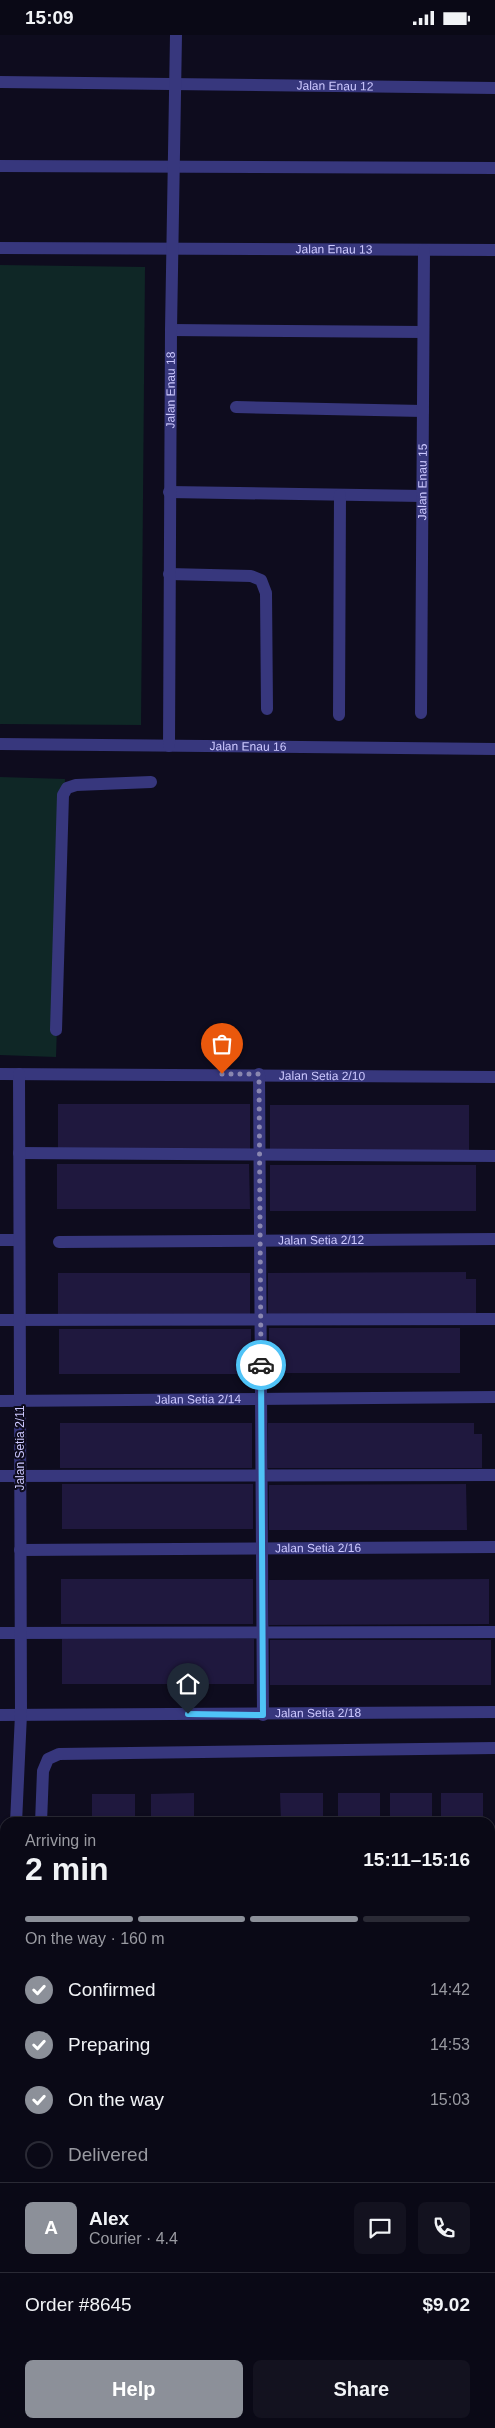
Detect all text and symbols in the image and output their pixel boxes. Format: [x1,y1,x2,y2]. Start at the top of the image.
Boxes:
text: 15:09 [25,7,74,28]
street label: Jalan Enau 12 [296,79,374,94]
street label: Jalan Enau 13 [296,242,373,257]
street label: Jalan Enau 18 [164,351,178,428]
street label: Jalan Enau 15 [415,443,430,520]
street label: Jalan Enau 16 [209,739,287,754]
pin [201,1023,243,1074]
icon: bag [208,1030,236,1058]
street label: Jalan Setia 2/10 [279,1069,365,1083]
street label: Jalan Setia 2/12 [278,1233,364,1247]
courier [236,1340,286,1390]
icon: car [247,1351,275,1379]
street label: Jalan Setia 2/14 [155,1392,241,1407]
street label: Jalan Setia 2/11 [13,1405,27,1491]
street label: Jalan Setia 2/16 [275,1541,361,1555]
pin [167,1663,209,1714]
icon: home [174,1670,202,1698]
street label: Jalan Setia 2/18 [275,1706,361,1720]
text: Arriving in [25,1832,96,1849]
text: 15:11–15:16 [363,1849,470,1870]
text: 2 min [25,1851,109,1887]
text: On the way · 160 m [25,1930,165,1947]
icon: check [25,1976,53,2004]
text: Confirmed [68,1979,156,2000]
text: 14:42 [430,1981,470,1998]
icon: check [25,2031,53,2059]
text: Preparing [68,2034,150,2055]
text: 14:53 [430,2036,470,2053]
icon: check [25,2086,53,2114]
text: On the way [68,2089,164,2110]
text: 15:03 [430,2091,470,2108]
text: Delivered [68,2144,148,2165]
button: chat [354,2202,406,2254]
button: phone [418,2202,470,2254]
text: Alex [89,2208,129,2229]
text: A [44,2217,58,2238]
text: Courier · 4.4 [89,2230,178,2247]
text: Order #8645 [25,2294,132,2315]
text: $9.02 [422,2294,470,2315]
button: Help [25,2360,243,2418]
button: Share [253,2360,470,2418]

